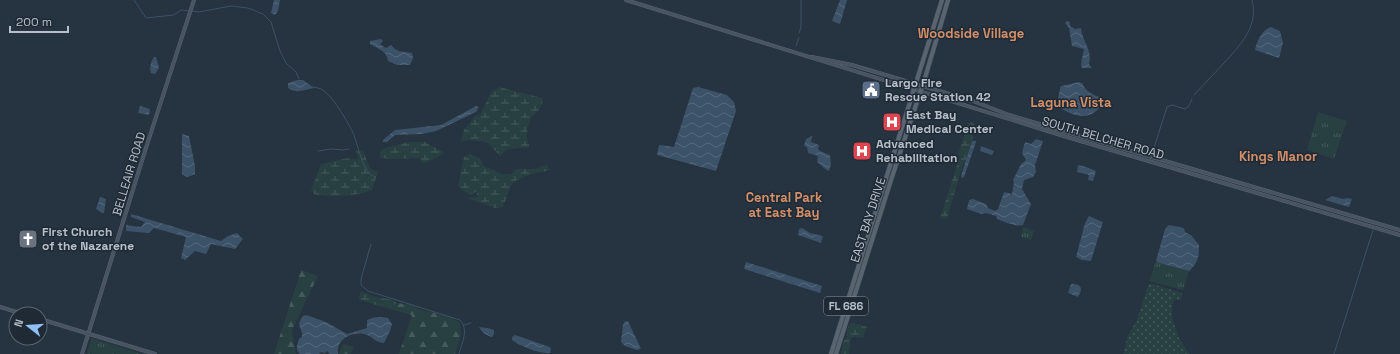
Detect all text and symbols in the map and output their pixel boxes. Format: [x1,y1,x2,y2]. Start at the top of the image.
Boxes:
scale bar [10,8,68,34]
text: 200 m [16,14,52,30]
district label: Woodside Village [918,25,1024,42]
place label: Largo Fire Rescue Station 42 [885,75,991,105]
public building icon: Largo Fire Rescue Station 42 [860,79,882,101]
district label: Laguna Vista [1030,94,1112,111]
place label: East Bay Medical Center [906,107,994,137]
hospital icon: East Bay Medical Center [881,111,903,133]
street label: SOUTH BELCHER ROAD [1040,113,1166,163]
street label: BELLEAIR ROAD [109,130,149,218]
place label: Advanced Rehabilitation [876,136,957,166]
hospital icon: Advanced Rehabilitation [851,140,873,162]
district label: Kings Manor [1239,148,1317,165]
street label: EAST BAY DRIVE [847,175,889,265]
district label: Central Park at East Bay [746,189,823,221]
place label: First Church of the Nazarene [42,224,134,254]
church icon: First Church of the Nazarene [17,228,39,250]
road number: FL 686 [824,297,868,315]
north arrow [8,306,48,346]
text: N [11,318,26,329]

